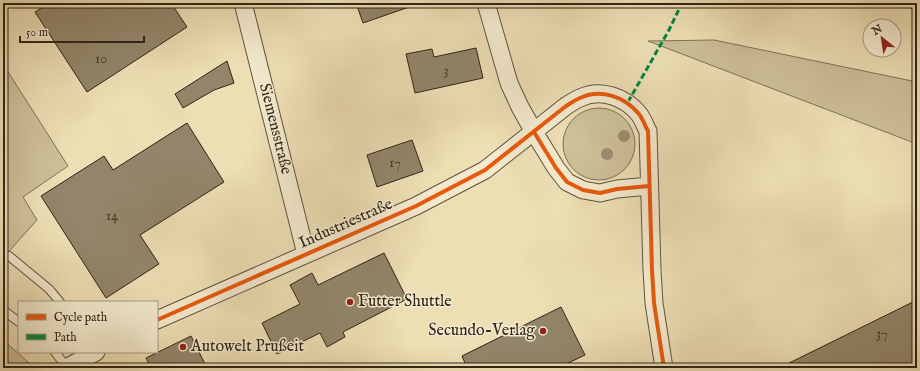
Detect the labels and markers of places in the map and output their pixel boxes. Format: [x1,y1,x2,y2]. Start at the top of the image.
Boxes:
place label: Futter Shuttle [358,292,452,312]
marker: Futter Shuttle [345,297,355,307]
place label: Secundo-Verlag [428,321,535,341]
marker: Secundo-Verlag [538,326,548,336]
place label: Autowelt Prußeit [190,337,304,357]
marker: Autowelt Prußeit [178,342,188,352]

